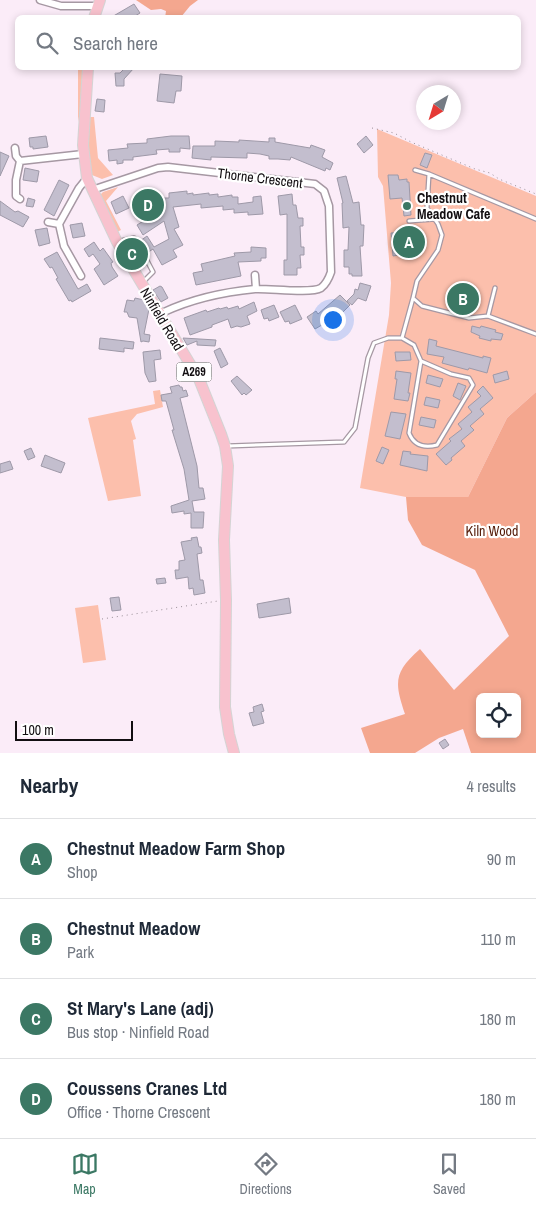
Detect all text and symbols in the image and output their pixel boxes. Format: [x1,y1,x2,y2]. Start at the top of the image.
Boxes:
search box [15,15,521,70]
icon: search [33,29,61,57]
text: Search here [73,30,158,56]
north arrow [416,85,461,130]
street label: Thorne Crescent [216,164,304,192]
pin: D [132,186,164,224]
place label: Chestnut Meadow Cafe [417,189,490,223]
marker: Chestnut Meadow Cafe [401,200,413,212]
pin: A [393,223,425,261]
pin: C [116,235,148,273]
pin: B [447,280,479,318]
street label: Ninfield Road [136,284,188,354]
your location [320,307,346,333]
road number: A269 [176,362,212,382]
park label: Kiln Wood [466,522,518,540]
map controls [476,693,521,738]
button: locate [476,693,521,738]
scale bar [15,718,132,741]
text: 100 m [22,721,54,739]
text: Nearby [20,771,78,800]
text: 4 results [466,775,516,797]
text: Chestnut Meadow Farm Shop [67,835,285,861]
text: A [31,848,41,870]
text: 90 m [487,848,516,870]
text: Shop [67,861,98,883]
text: Chestnut Meadow [67,915,200,941]
text: B [31,928,41,950]
text: 110 m [480,928,516,950]
text: Park [67,941,94,963]
text: St Mary's Lane (adj) [67,995,214,1021]
text: C [31,1008,41,1030]
text: 180 m [480,1008,516,1030]
text: Bus stop · Ninfield Road [67,1021,209,1043]
text: Coussens Cranes Ltd [67,1075,227,1101]
text: D [31,1088,41,1110]
text: 180 m [480,1088,516,1110]
text: Office · Thorne Crescent [67,1101,210,1123]
tab: Map [71,1150,99,1198]
tab: Directions [240,1150,292,1198]
tab: Saved [433,1150,465,1198]

